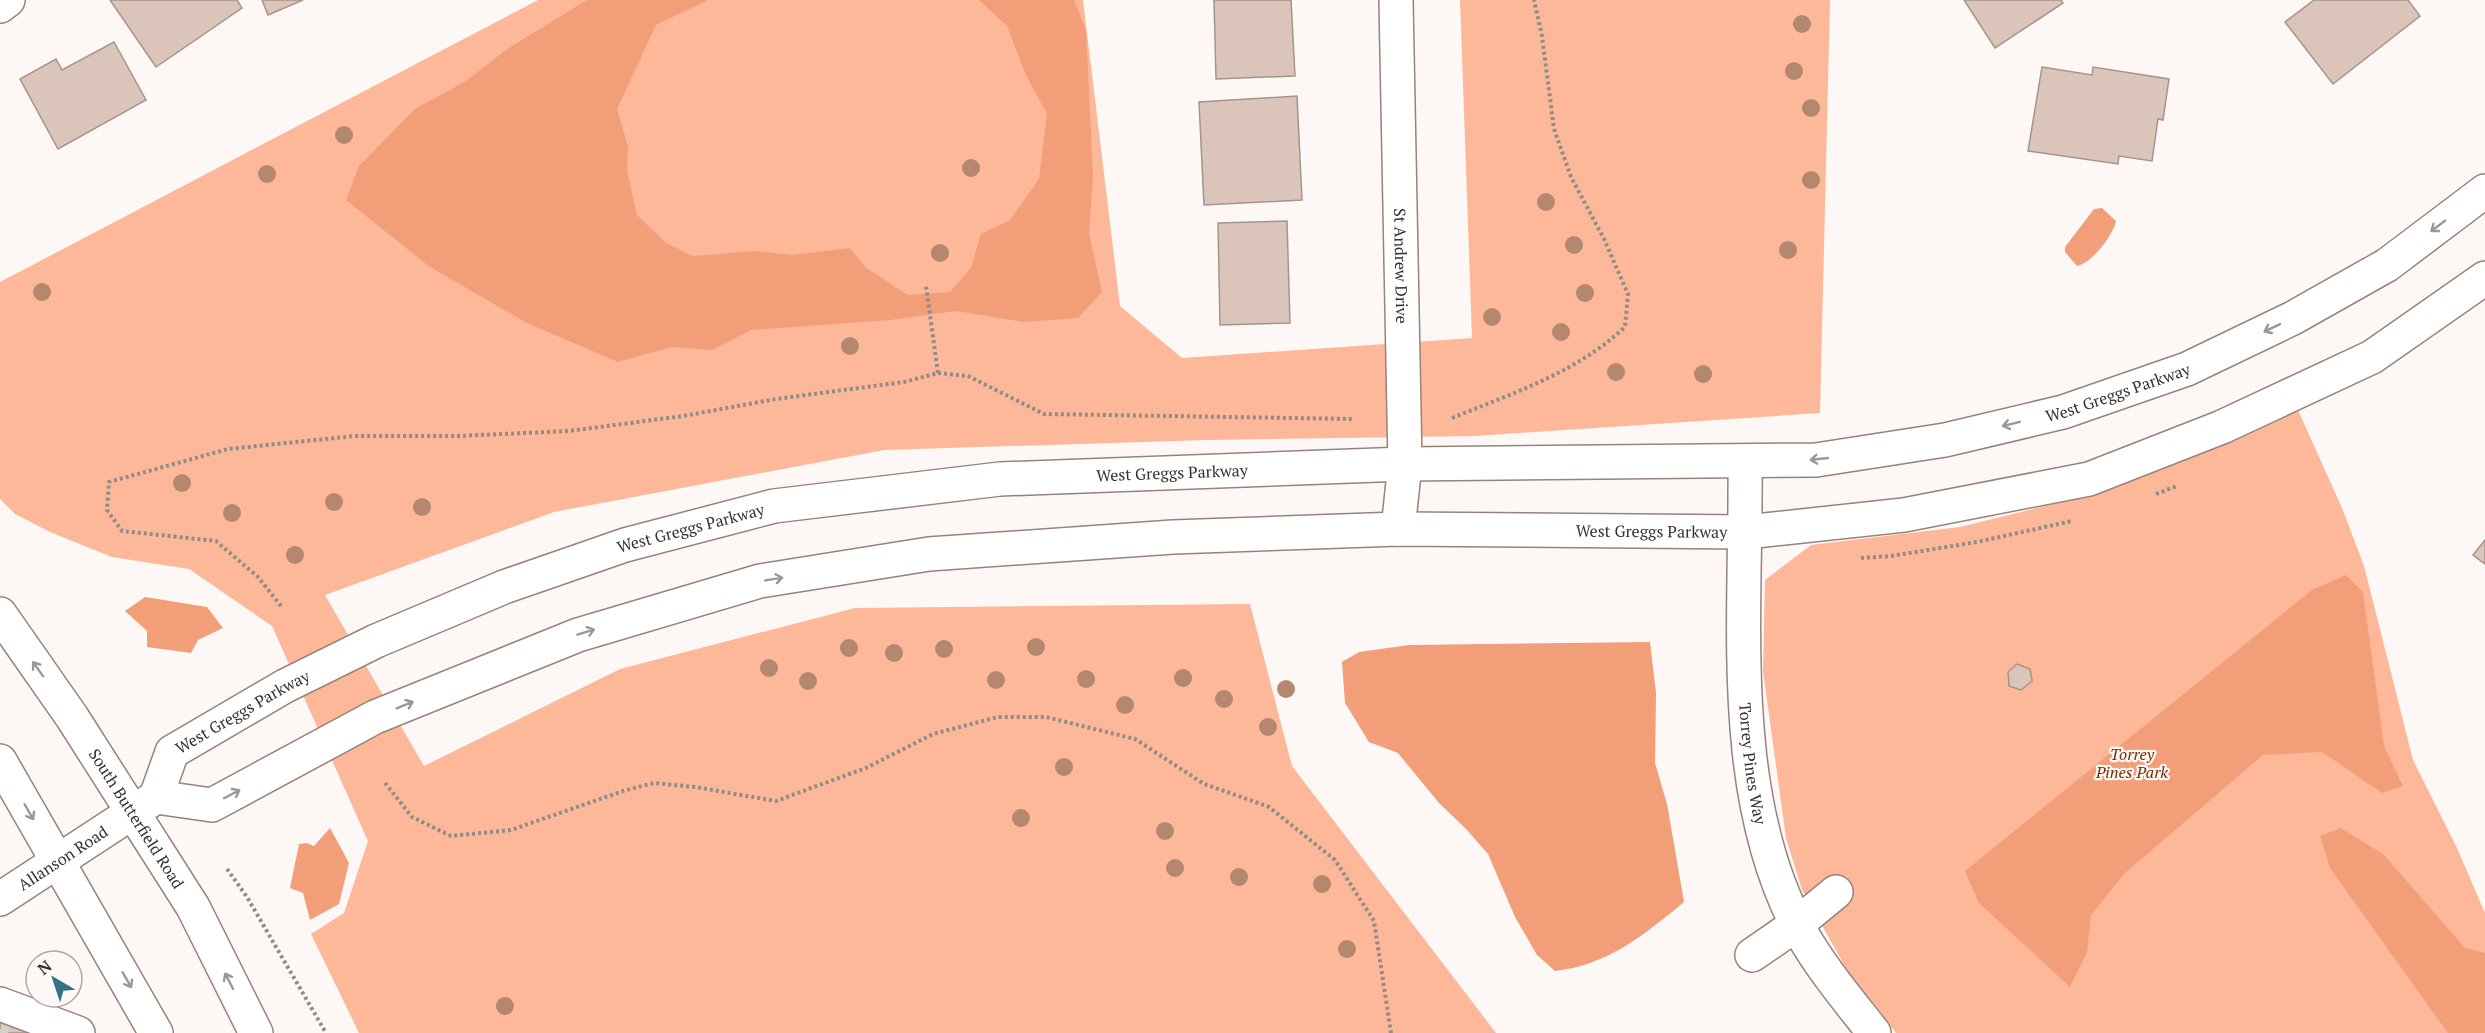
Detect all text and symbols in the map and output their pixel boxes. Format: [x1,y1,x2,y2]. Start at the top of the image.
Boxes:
street label: St Andrew Drive [1389,208,1413,324]
one-way arrow [2431,220,2447,233]
one-way arrow [2264,323,2282,335]
street label: West Greggs Parkway [2043,357,2194,427]
one-way arrow [2002,419,2021,431]
one-way arrow [1810,454,1830,465]
street label: West Greggs Parkway [1096,459,1249,486]
street label: West Greggs Parkway [614,498,768,558]
street label: West Greggs Parkway [1576,520,1728,543]
one-way arrow [763,573,783,584]
one-way arrow [576,626,595,637]
one-way arrow [32,662,44,678]
street label: West Greggs Parkway [171,664,314,759]
one-way arrow [396,699,414,710]
street label: Torrey Pines Way [1734,702,1772,827]
park label: Torrey Pines Park [2095,743,2168,783]
street label: South Butterfield Road [84,744,189,893]
one-way arrow [223,788,241,799]
one-way arrow [24,802,35,820]
street label: Allanson Road [14,820,112,895]
north arrow [24,949,84,1009]
text: N [33,955,56,980]
one-way arrow [121,971,133,988]
one-way arrow [223,972,235,990]

